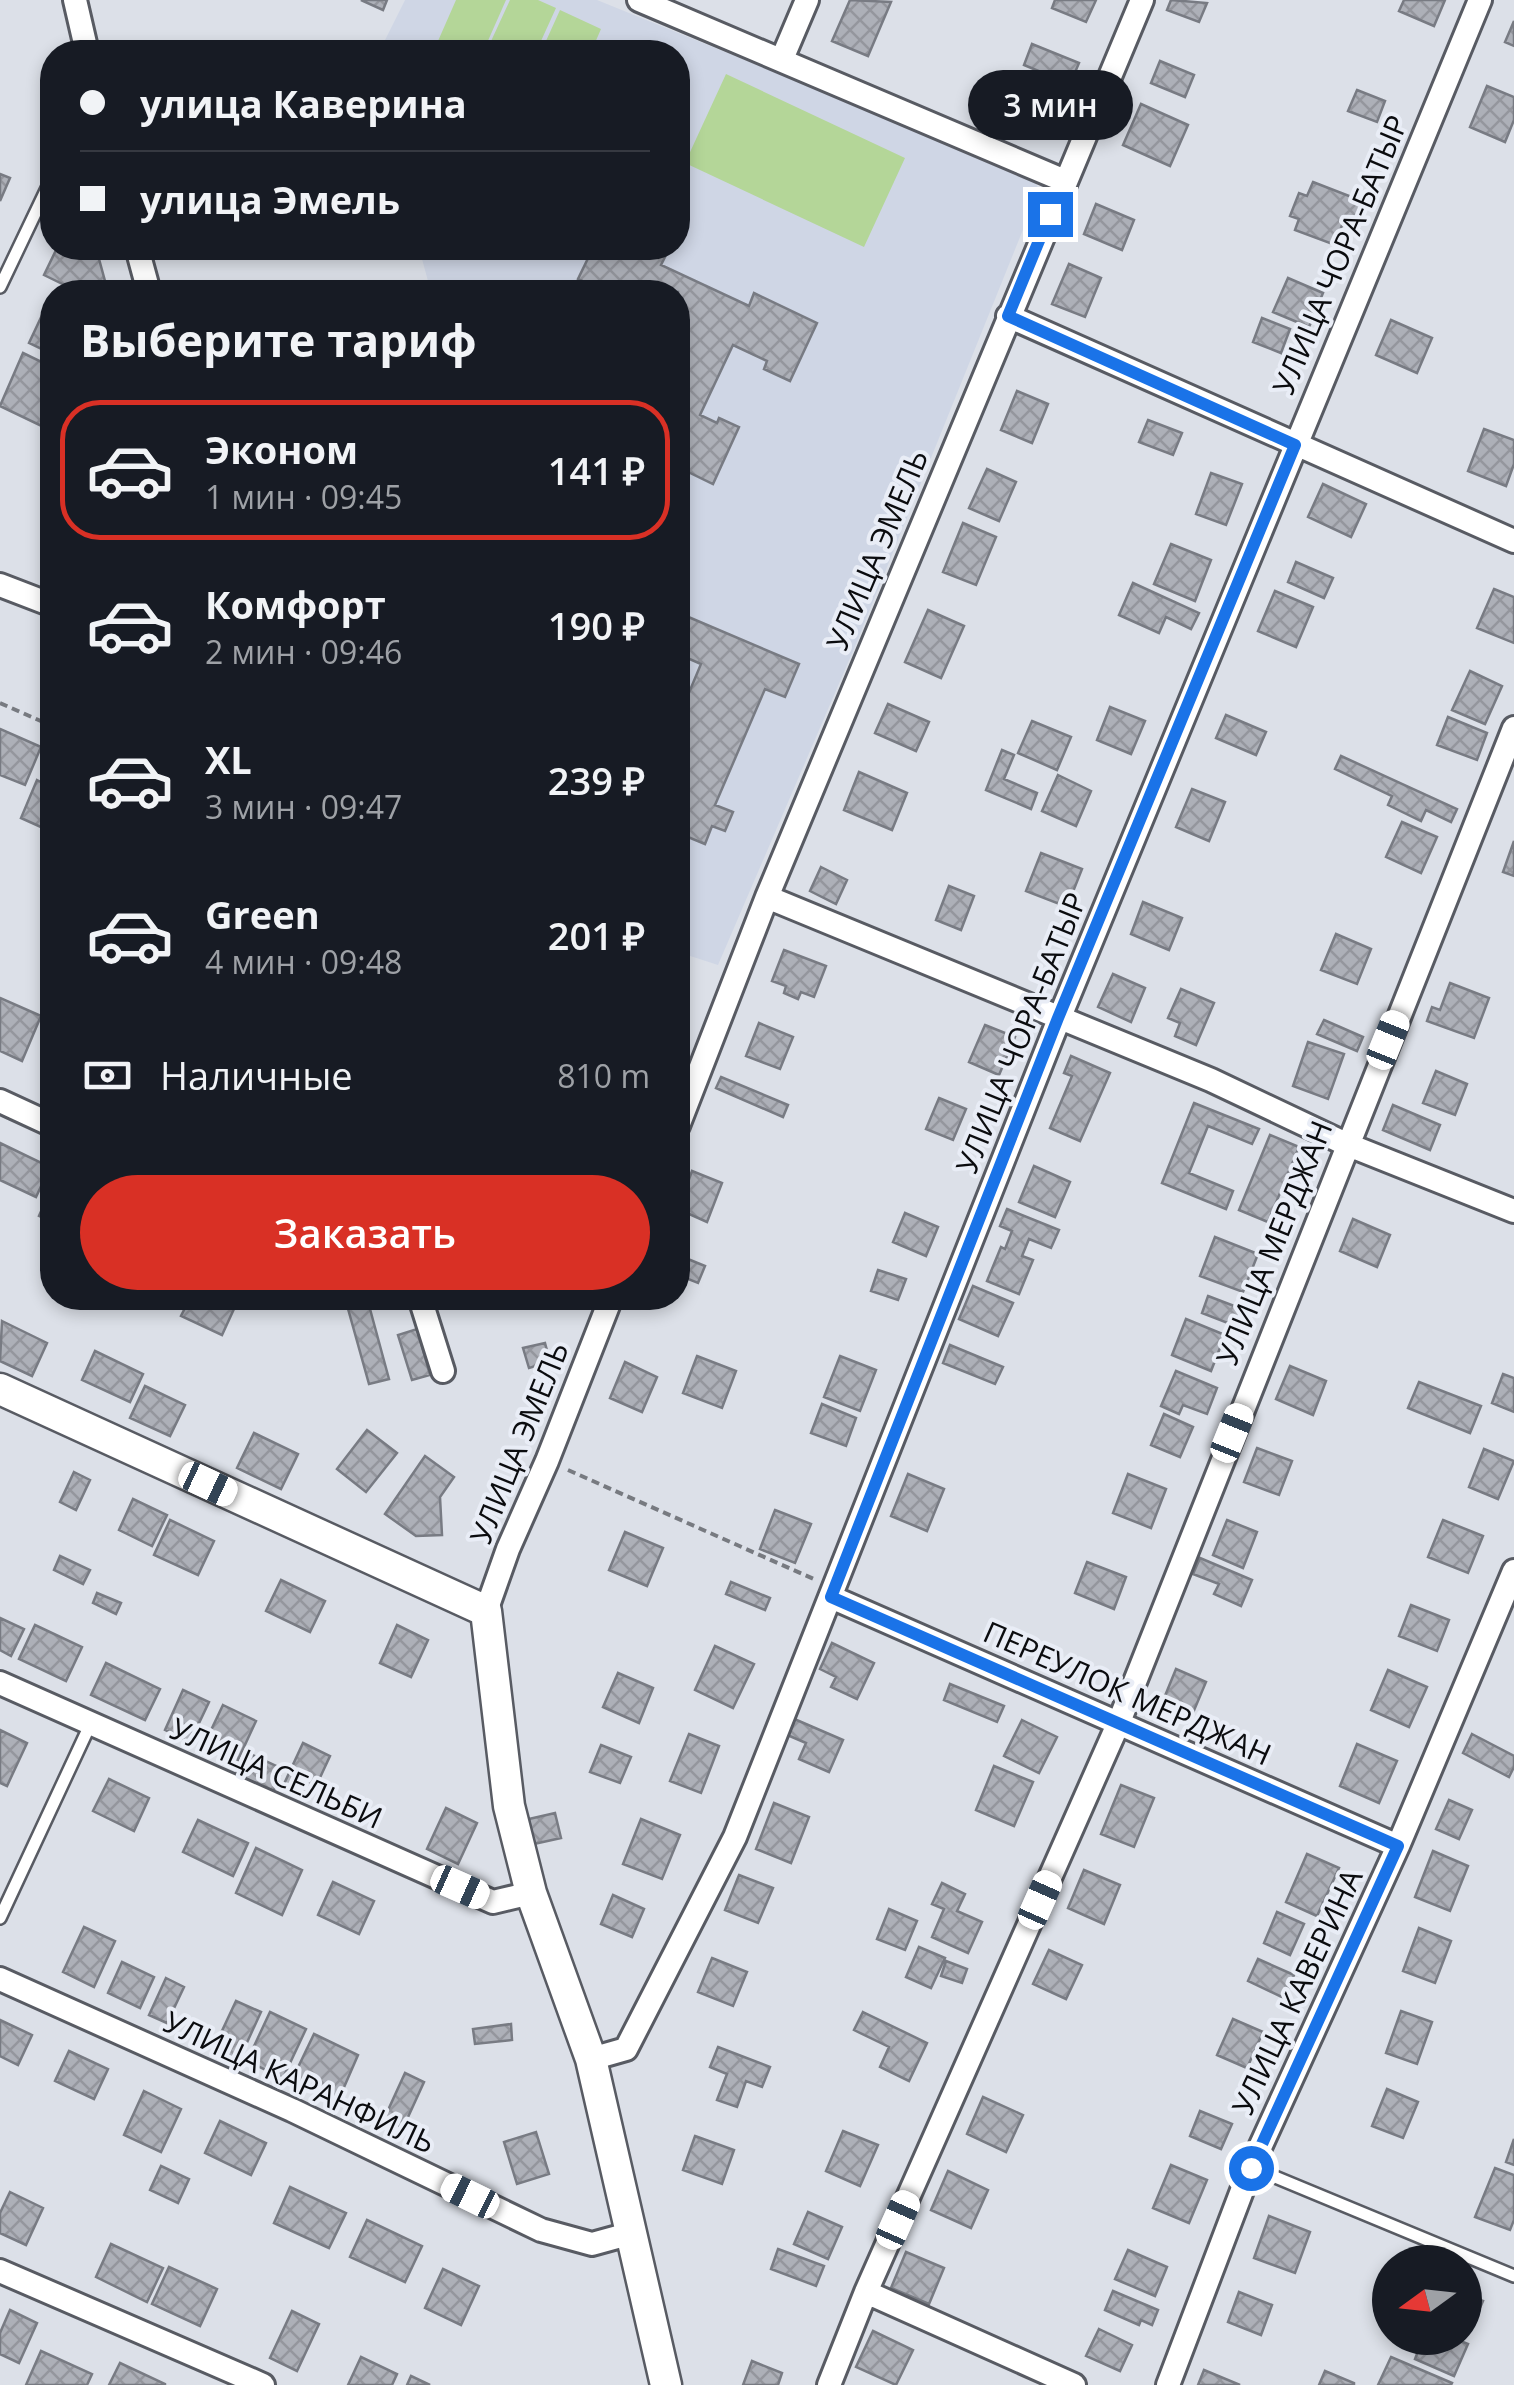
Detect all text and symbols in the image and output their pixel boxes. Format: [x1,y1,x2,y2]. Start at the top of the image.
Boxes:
callout: 3 мин [968,69,1132,139]
text: улица Каверина [140,77,467,129]
text: 3 мин [1003,83,1098,126]
street label: УЛИЦА ЧОРА-БАТЫР [1262,109,1417,400]
text: улица Эмель [140,173,400,225]
route end [1028,192,1073,237]
text: Выберите тариф [80,309,477,370]
text: Эконом [205,423,358,475]
icon: car [85,425,175,515]
street label: УЛИЦА ЭМЕЛЬ [816,443,937,656]
text: 141 ₽ [548,444,645,496]
text: 1 мин · 09:45 [205,475,402,518]
text: Комфорт [205,578,386,630]
icon: car [85,580,175,670]
text: 190 ₽ [548,599,645,651]
text: 2 мин · 09:46 [205,630,402,673]
text: XL [205,733,252,785]
icon: car [85,735,175,825]
text: 239 ₽ [548,754,645,806]
text: 3 мин · 09:47 [205,785,402,828]
street label: УЛИЦА ЧОРА-БАТЫР [946,886,1096,1179]
text: Green [205,888,320,940]
icon: car [85,890,175,980]
text: 201 ₽ [548,909,645,961]
text: 4 мин · 09:48 [205,940,402,983]
car [1363,1007,1413,1073]
icon: cash [80,1048,135,1103]
text: Наличные [160,1049,353,1101]
text: 810 m [557,1054,650,1097]
street label: УЛИЦА МЕРДЖАН [1206,1114,1341,1371]
button: Заказать [80,1175,650,1290]
street label: УЛИЦА ЭМЕЛЬ [460,1336,578,1549]
car [1207,1400,1257,1466]
car [174,1458,242,1510]
street label: ПЕРЕУЛОК МЕРДЖАН [977,1611,1278,1775]
street label: УЛИЦА СЕЛЬБИ [164,1708,389,1838]
car [426,1861,494,1913]
street label: УЛИЦА КАВЕРИНА [1222,1862,1372,2121]
car [1014,1866,1066,1934]
street label: УЛИЦА КАРАНФИЛЬ [158,2001,442,2162]
route start [1229,2146,1274,2191]
car [436,2169,504,2223]
car [872,2186,924,2254]
north arrow [1372,2245,1482,2355]
map controls [1372,2245,1482,2355]

